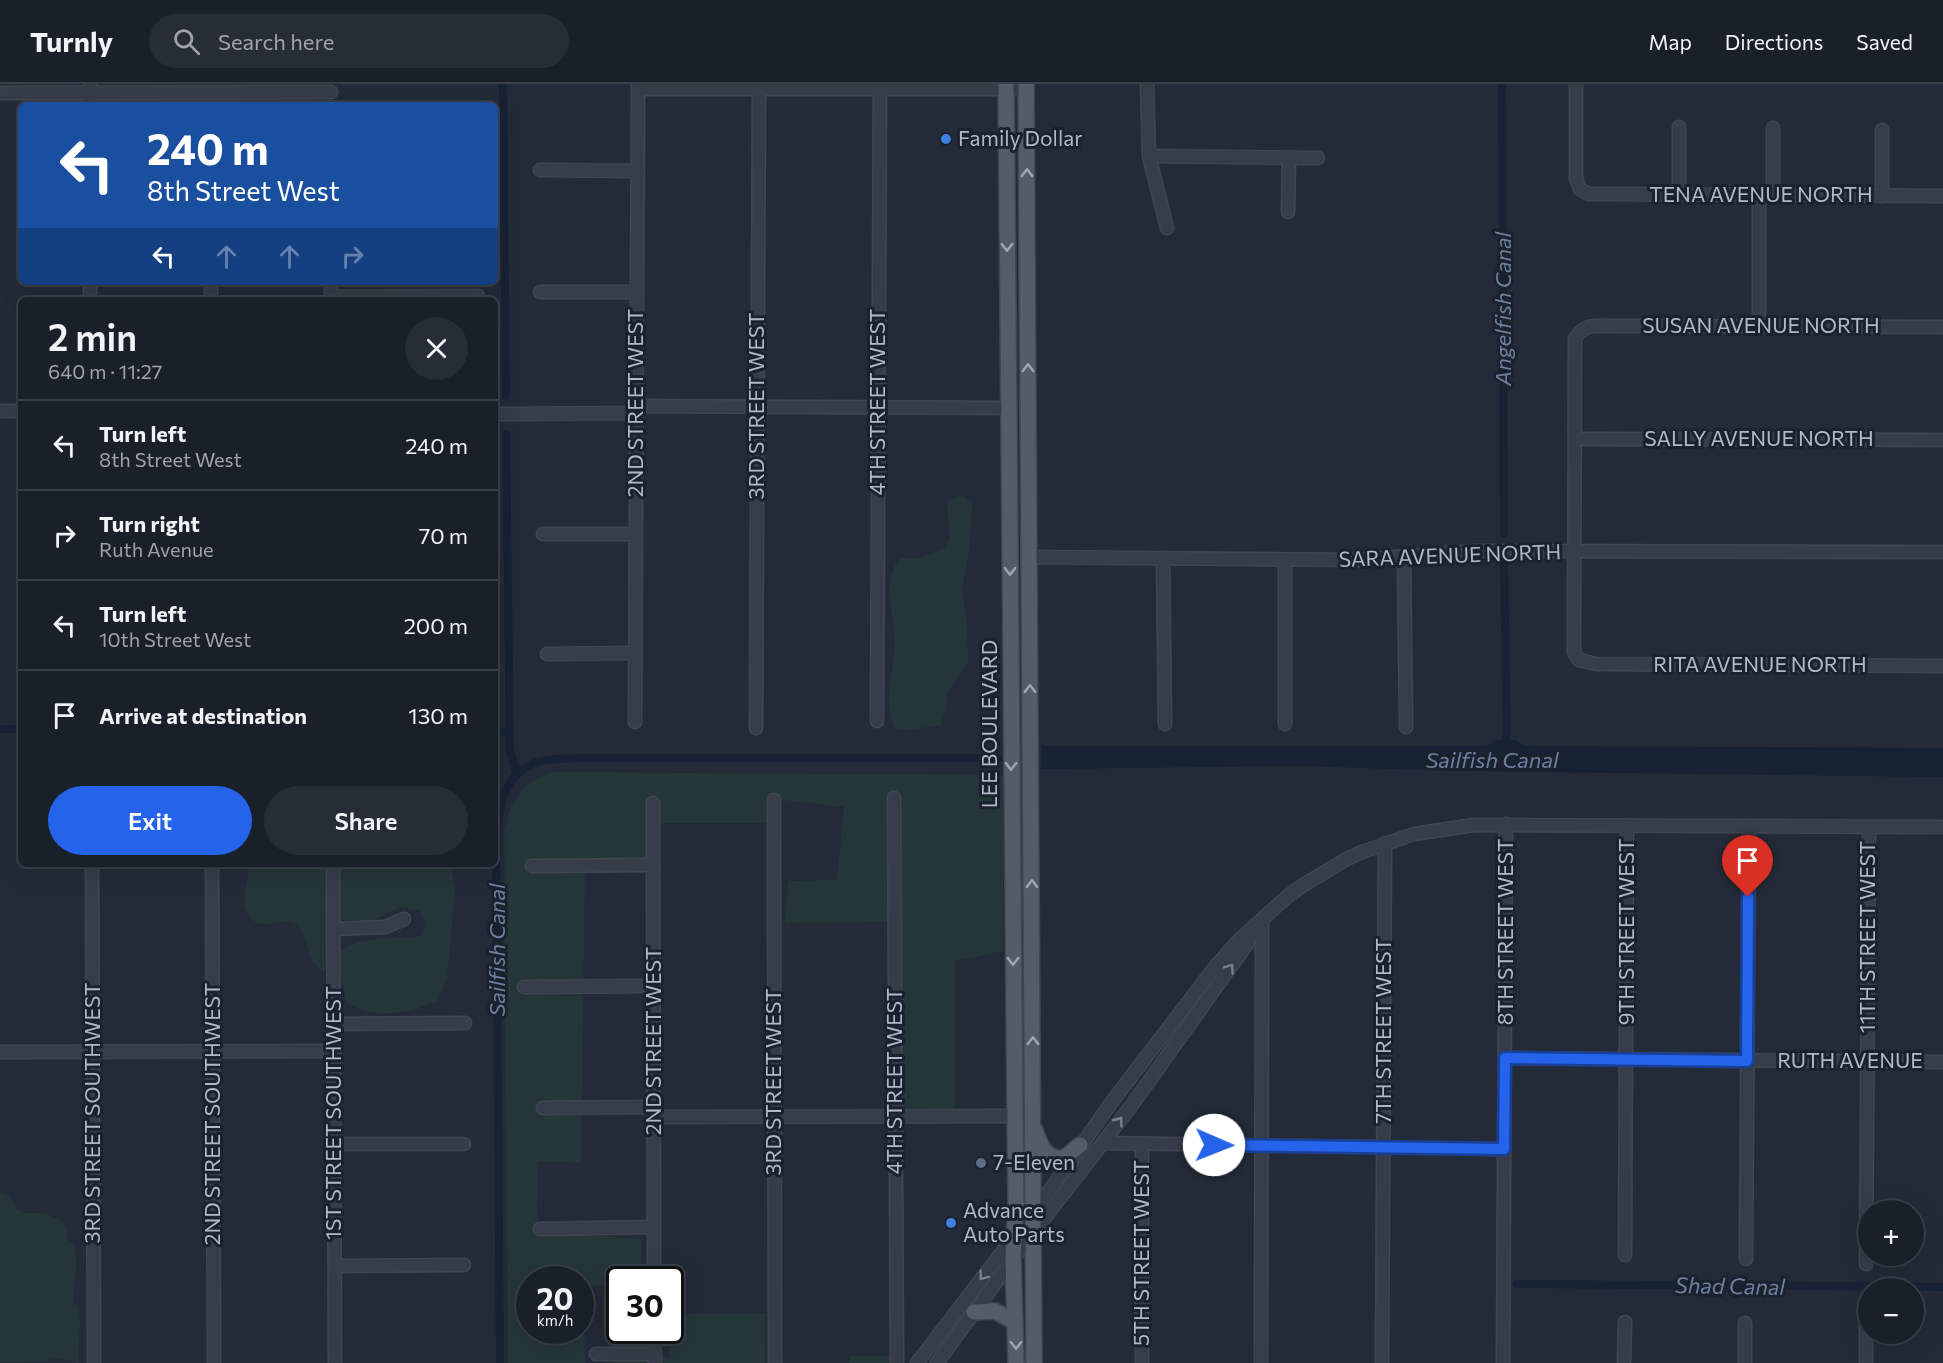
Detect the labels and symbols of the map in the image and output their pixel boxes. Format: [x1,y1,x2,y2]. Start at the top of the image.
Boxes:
place label: Family Dollar [958,125,1083,150]
marker: Family Dollar [939,132,953,146]
one-way arrow [1021,168,1033,177]
street label: TENA AVENUE NORTH [1649,181,1873,206]
water label: Angelfish Canal [1489,232,1516,387]
one-way arrow [1001,243,1013,252]
street label: 2ND STREET WEST [622,309,647,497]
street label: 4TH STREET WEST [864,309,889,495]
street label: SUSAN AVENUE NORTH [1642,312,1880,337]
street label: 3RD STREET WEST [743,313,768,499]
one-way arrow [1022,363,1034,372]
street label: SALLY AVENUE NORTH [1644,425,1874,450]
street label: SARA AVENUE NORTH [1338,538,1562,571]
one-way arrow [1004,567,1016,576]
street label: LEE BOULEVARD [976,640,1001,808]
street label: RITA AVENUE NORTH [1653,651,1867,676]
one-way arrow [1024,684,1037,693]
water label: Sailfish Canal [1425,746,1559,773]
one-way arrow [1005,762,1017,771]
pin [1722,835,1773,897]
street label: 8TH STREET WEST [1492,839,1517,1025]
street label: 9TH STREET WEST [1613,839,1638,1025]
street label: 11TH STREET WEST [1854,841,1879,1033]
one-way arrow [1026,879,1038,888]
water label: Sailfish Canal [483,883,510,1017]
street label: 7TH STREET WEST [1370,938,1395,1124]
street label: 2ND STREET WEST [640,947,665,1135]
one-way arrow [1007,957,1019,966]
one-way arrow [1223,963,1234,974]
street label: 3RD STREET SOUTHWEST [79,983,104,1243]
street label: 2ND STREET SOUTHWEST [199,983,224,1245]
street label: 1ST STREET SOUTHWEST [320,986,345,1240]
street label: 4TH STREET WEST [881,988,906,1174]
street label: 3RD STREET WEST [760,989,785,1175]
one-way arrow [1027,1037,1039,1046]
street label: RUTH AVENUE [1777,1047,1923,1072]
position arrow [1182,1113,1246,1177]
one-way arrow [1112,1117,1123,1128]
place label: 7-Eleven [993,1149,1075,1174]
marker: 7-Eleven [974,1156,988,1170]
street label: 5TH STREET WEST [1128,1160,1153,1346]
place label: Advance Auto Parts [963,1197,1065,1246]
marker: Advance Auto Parts [944,1216,958,1230]
speed limit sign: 30 [606,1266,684,1344]
one-way arrow [979,1269,990,1280]
water label: Shad Canal [1675,1271,1786,1300]
one-way arrow [1010,1341,1022,1350]

